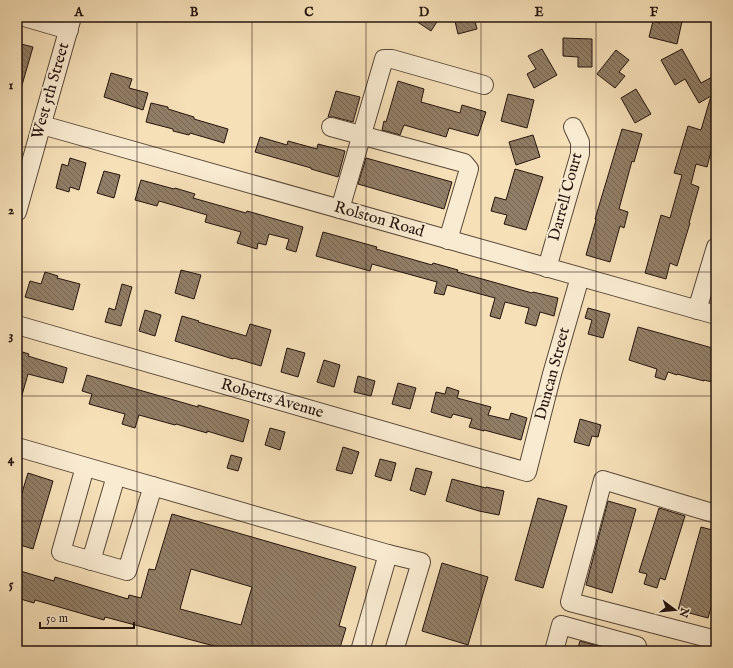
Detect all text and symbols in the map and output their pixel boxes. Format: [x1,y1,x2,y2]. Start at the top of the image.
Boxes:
text: A [74,4,85,21]
text: B [190,4,199,21]
text: C [304,4,314,21]
text: D [419,4,430,21]
text: E [534,4,544,21]
text: F [650,4,659,21]
street label: West 5th Street [28,40,74,142]
text: 1 [9,77,14,94]
street label: Darrell Court [545,150,588,243]
street label: Rolston Road [332,198,427,243]
text: 2 [8,202,14,219]
street label: Duncan Street [531,325,575,423]
text: 3 [9,327,14,344]
street label: Roberts Avenue [218,375,326,423]
text: 4 [8,451,15,468]
text: 5 [9,576,14,593]
north arrow [655,590,695,630]
scale bar [40,604,134,630]
text: N [675,605,692,619]
text: 50 m [46,611,68,626]

